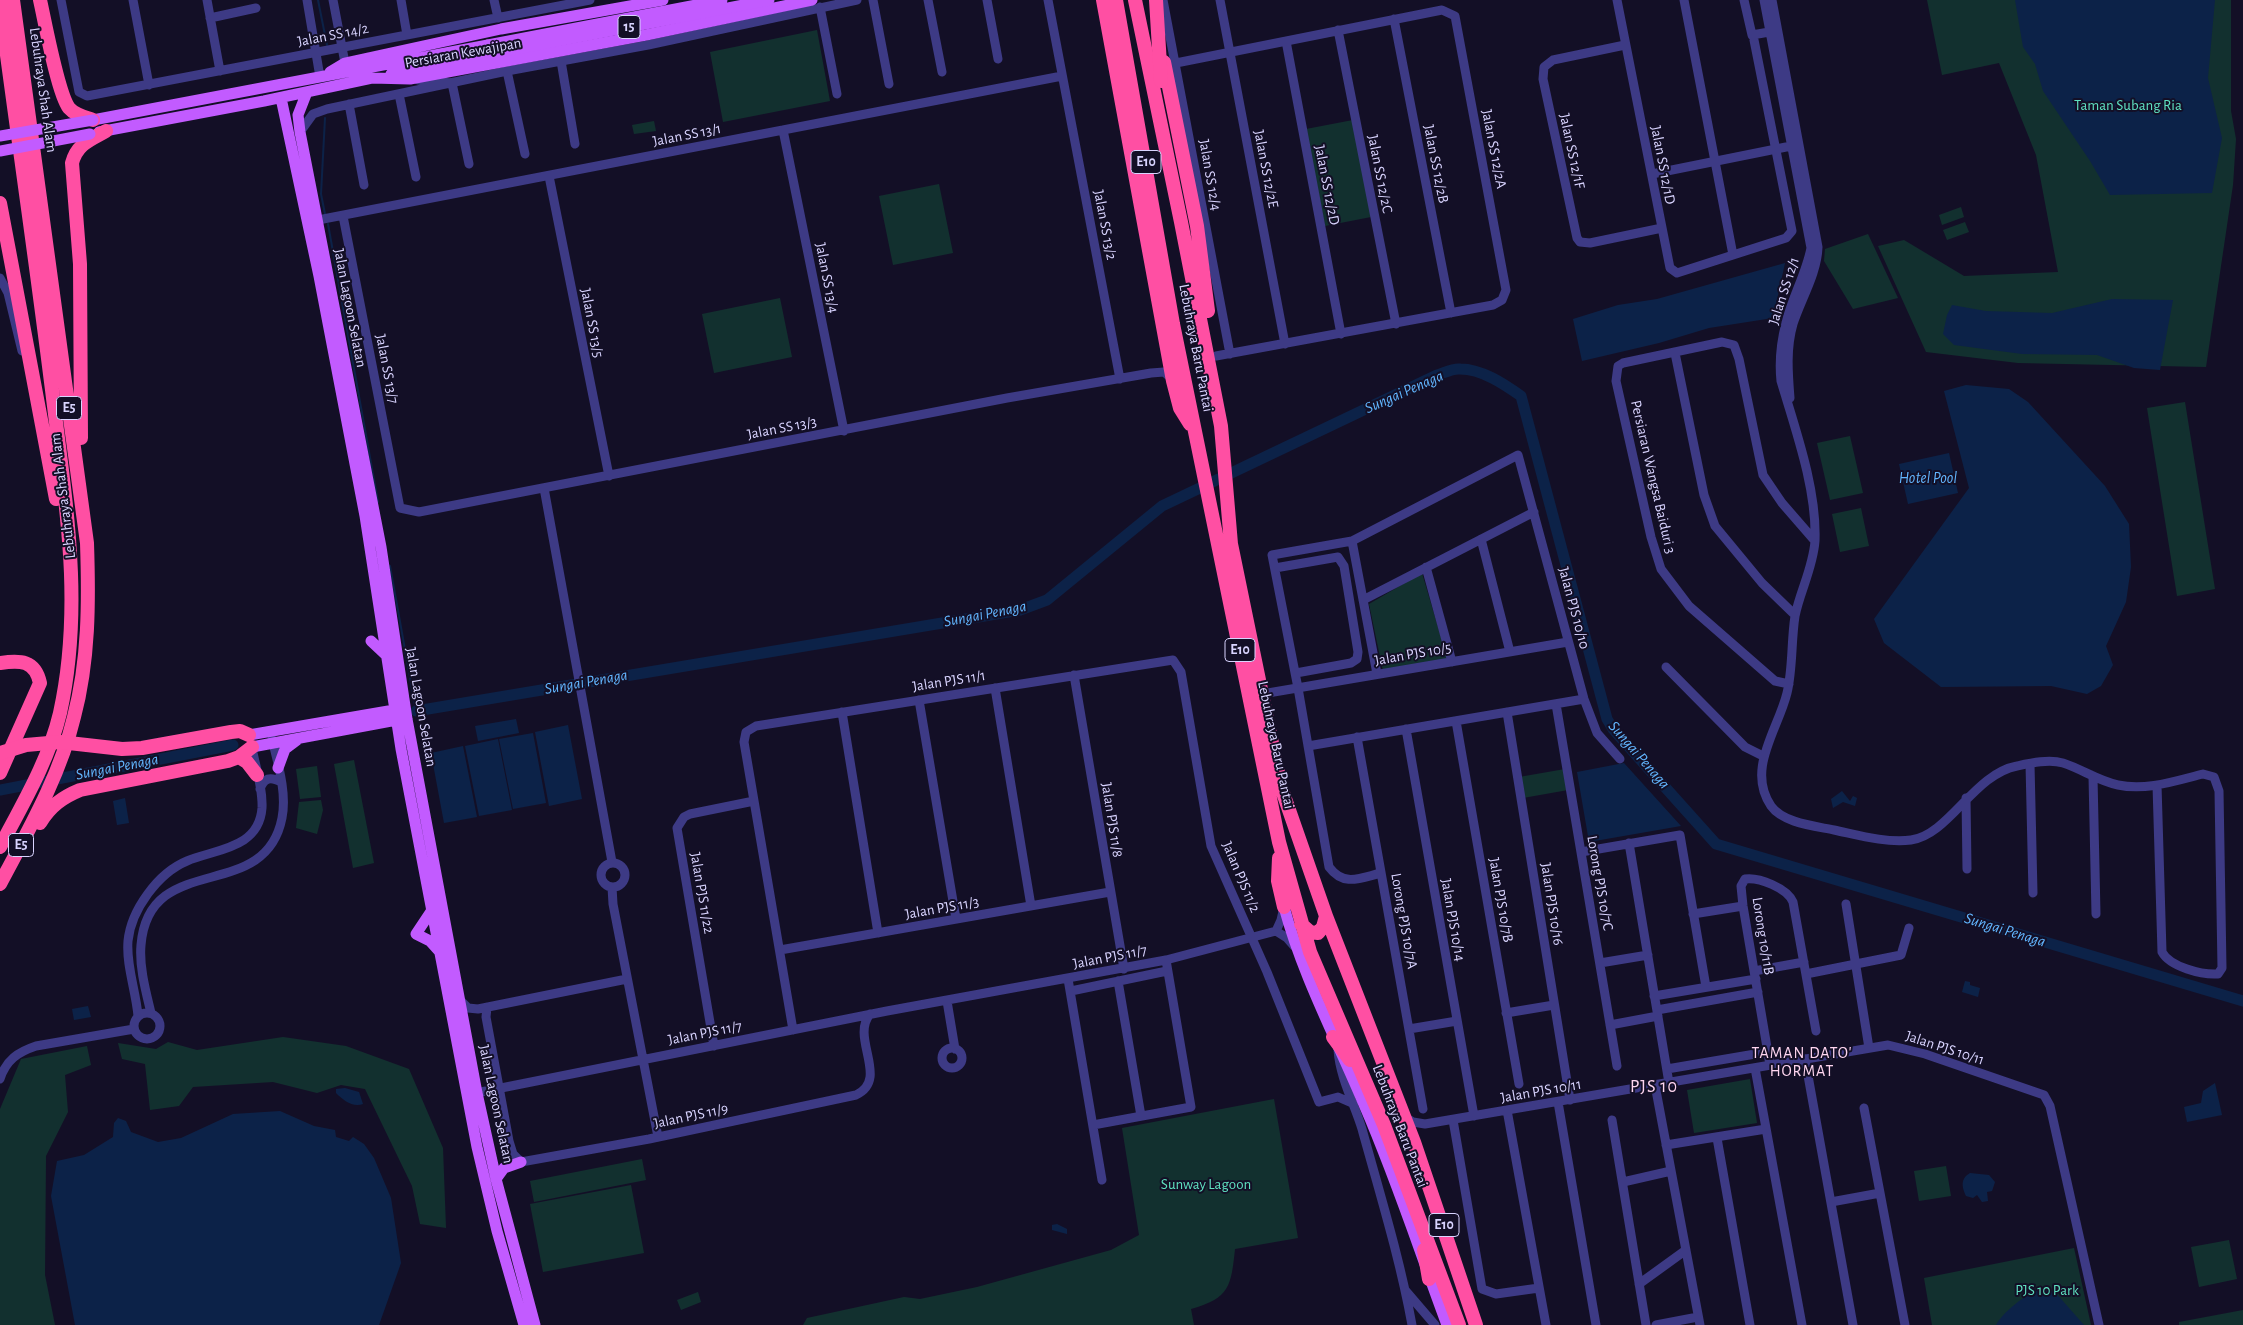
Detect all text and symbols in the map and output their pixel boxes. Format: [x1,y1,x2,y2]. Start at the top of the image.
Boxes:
road number: 15 [618,16,640,38]
street label: Jalan SS 14/2 [296,19,370,51]
street label: Lebuhraya Shah Alam [25,26,61,154]
street label: Persiaran Kewajipan [403,34,523,72]
park label: Taman Subang Ria [2074,96,2182,114]
street label: Jalan SS 12/2A [1477,108,1511,190]
street label: Jalan SS 12/1F [1555,112,1589,190]
street label: Jalan SS 13/1 [651,120,723,150]
street label: Jalan SS 12/2B [1420,123,1452,205]
street label: Jalan SS 12/1D [1647,124,1679,206]
street label: Jalan SS 12/2E [1250,129,1282,209]
street label: Jalan SS 12/2C [1364,133,1396,215]
street label: Jalan SS 12/4 [1195,138,1225,212]
street label: Jalan SS 12/2D [1310,143,1344,227]
road number: E10 [1131,150,1161,173]
street label: Jalan SS 13/2 [1089,188,1121,262]
street label: Jalan SS 13/4 [811,241,843,315]
street label: Jalan Lagoon Selatan [330,247,370,369]
street label: Jalan SS 12/1 [1765,255,1803,327]
street label: Lebuhraya Baru Pantai [1175,282,1217,414]
street label: Jalan SS 13/5 [576,287,608,359]
street label: Jalan SS 13/7 [371,333,403,405]
water label: Sungai Penaga [1362,366,1446,418]
road number: E5 [56,396,82,419]
street label: Persiaran Wangsa Baiduri 3 [1627,399,1679,555]
street label: Jalan SS 13/3 [746,412,818,444]
street label: Lebuhraya Shah Alam [46,432,80,560]
water label: Hotel Pool [1899,468,1957,488]
street label: Jalan PJS 10/10 [1554,565,1594,651]
water label: Sungai Penaga [942,597,1028,631]
road number: E10 [1225,638,1255,662]
street label: Jalan PJS 10/5 [1373,638,1453,670]
street label: Jalan Lagoon Selatan [402,646,440,768]
water label: Sungai Penaga [543,665,629,699]
street label: Jalan PJS 11/1 [911,666,987,696]
street label: Lebuhraya Baru Pantai [1254,680,1298,810]
water label: Sungai Penaga [1604,717,1674,793]
water label: Sungai Penaga [74,750,160,784]
street label: Jalan PJS 11/8 [1097,781,1127,859]
road number: E5 [8,834,34,856]
street label: Lorong PJS 10/7C [1583,834,1617,932]
street label: Jalan PJS 11/2 [1218,839,1264,915]
street label: Jalan PJS 11/22 [686,851,718,935]
street label: Jalan PJS 10/7B [1485,856,1517,944]
street label: Jalan PJS 10/16 [1537,861,1567,947]
street label: Lorong PJS 10/7A [1387,872,1421,970]
street label: Jalan PJS 10/14 [1437,877,1469,963]
street label: Jalan PJS 11/3 [904,893,980,923]
street label: Lorong 10/11B [1748,896,1778,976]
water label: Sungai Penaga [1962,909,2048,951]
street label: Jalan PJS 11/7 [1072,941,1148,973]
street label: Jalan PJS 11/7 [667,1017,743,1049]
street label: Jalan PJS 10/11 [1903,1027,1987,1069]
street label: Jalan Lagoon Selatan [475,1043,517,1165]
district label: TAMAN DATO' HORMAT [1750,1043,1854,1081]
street label: Lebuhraya Baru Pantai [1368,1062,1432,1190]
street label: Jalan PJS 10/11 [1499,1075,1583,1107]
district label: PJS 10 [1629,1076,1679,1098]
street label: Jalan PJS 11/9 [652,1099,730,1133]
park label: Sunway Lagoon [1161,1175,1251,1193]
road number: E10 [1429,1214,1459,1236]
park label: PJS 10 Park [2015,1281,2079,1299]

